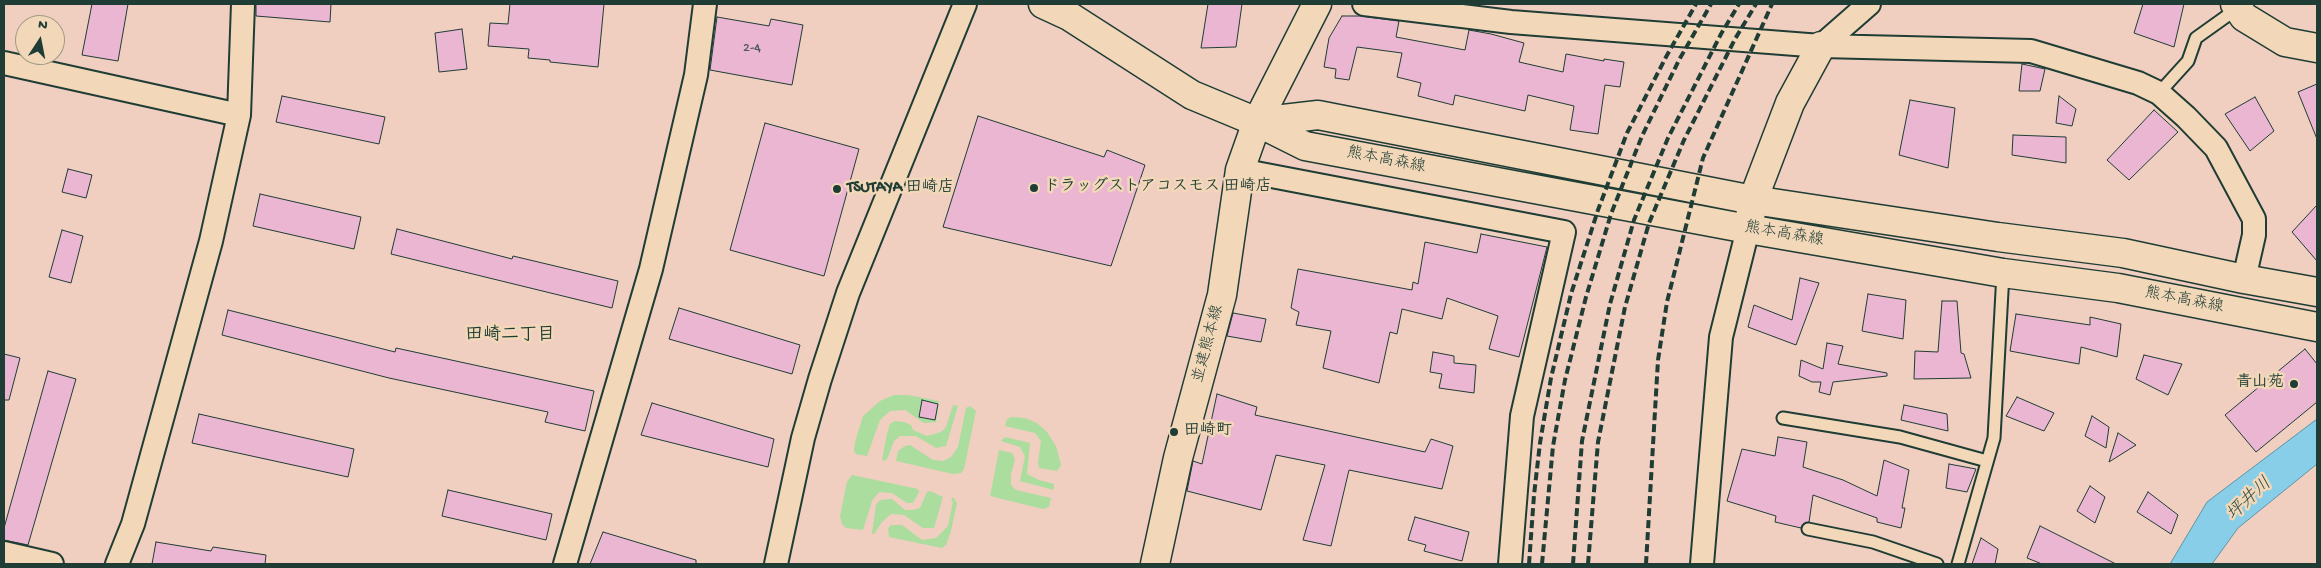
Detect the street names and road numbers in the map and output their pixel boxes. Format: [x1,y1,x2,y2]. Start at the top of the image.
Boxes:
street label: 熊本高森線 [1345,144,1427,178]
street label: 熊本高森線 [1743,219,1825,251]
street label: 熊本高森線 [2143,284,2225,318]
street label: 並建熊本線 [1189,303,1229,385]

